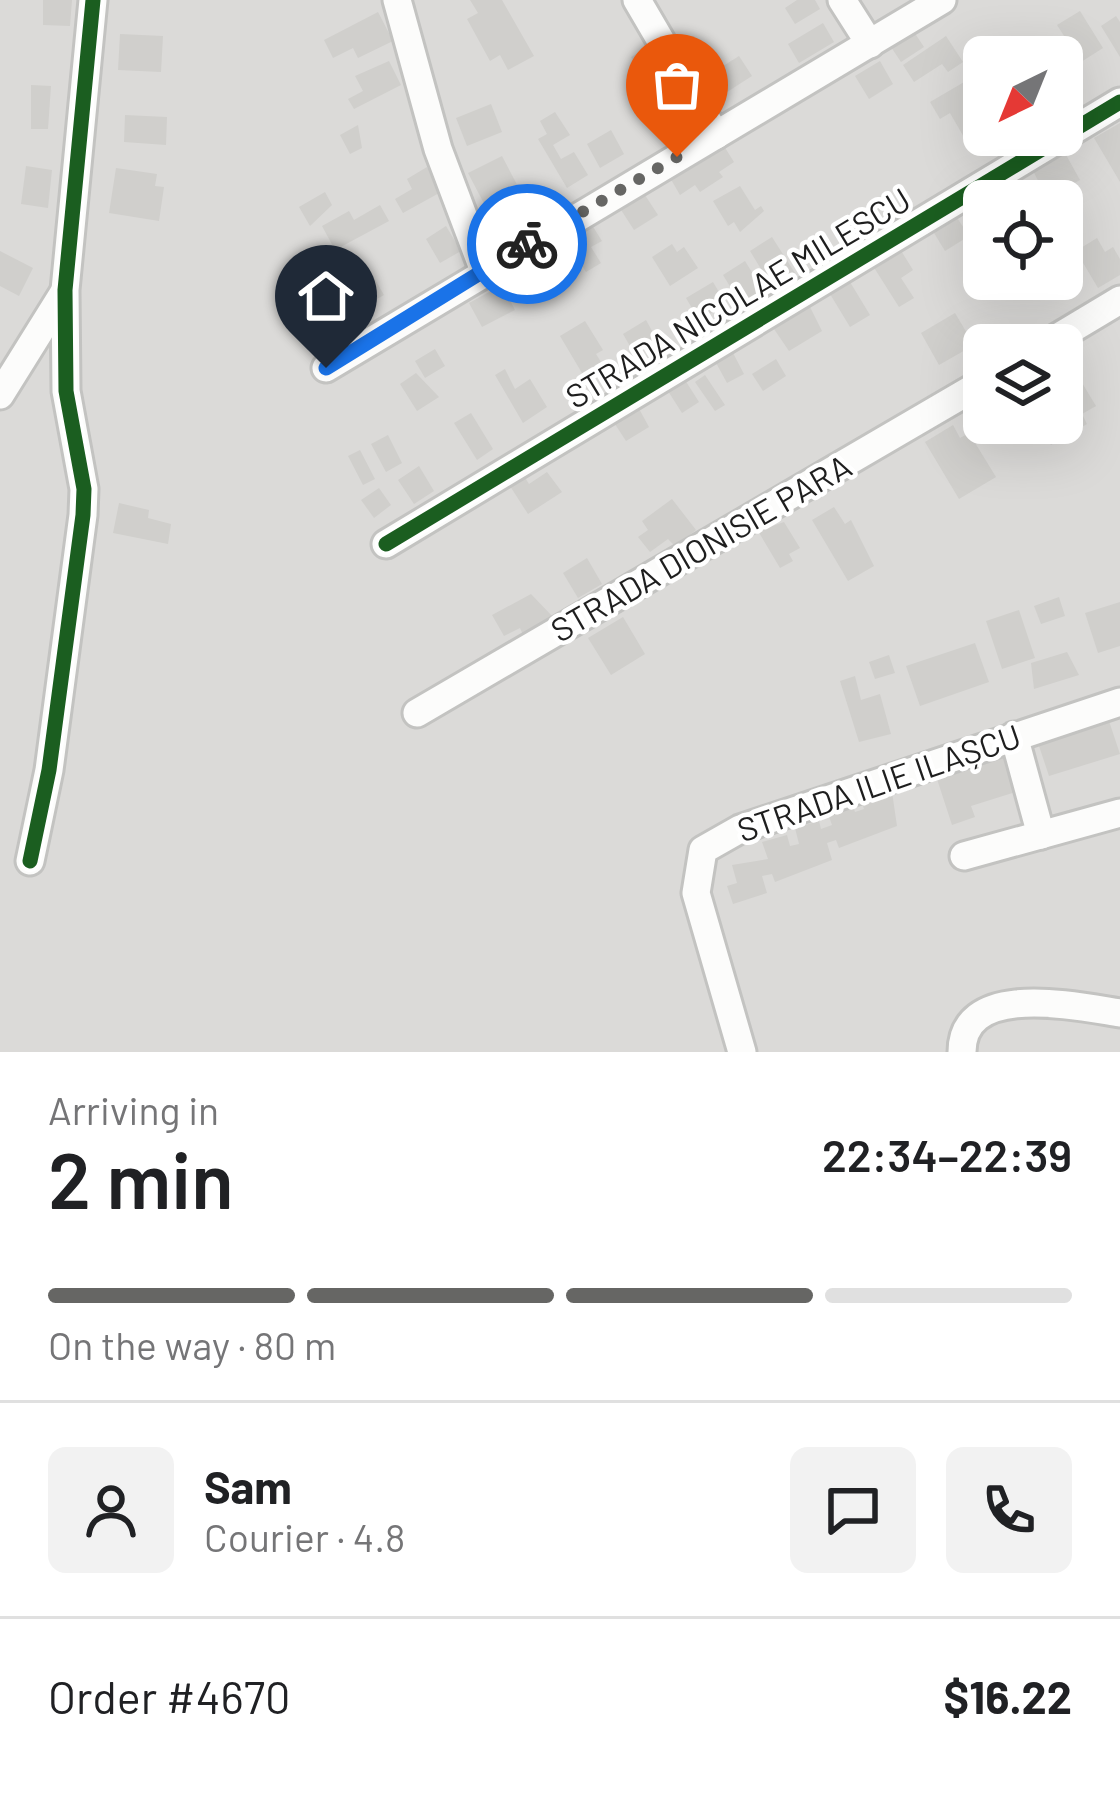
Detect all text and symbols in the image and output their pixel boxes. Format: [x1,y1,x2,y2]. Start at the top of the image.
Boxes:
pin [626,34,728,157]
north arrow [963,36,1083,156]
map controls [963,36,1083,444]
icon: bag [644,52,710,118]
street label: STRADA NICOLAE MILESCU [558,178,917,416]
button: locate [963,180,1083,300]
courier [467,184,587,304]
icon: bike [494,211,560,277]
pin [275,245,377,368]
icon: home [293,263,359,329]
button: layers [963,324,1083,444]
street label: STRADA DIONISIE PARA [543,445,858,649]
street label: STRADA ILIE ILAȘCU [732,715,1026,849]
text: Arriving in [48,1086,219,1133]
text: 22:34–22:39 [822,1127,1072,1181]
text: 2 min [48,1131,234,1225]
text: On the way · 80 m [48,1321,336,1368]
button: person [48,1447,174,1573]
button: chat [790,1447,916,1573]
button: phone [946,1447,1072,1573]
text: Sam [204,1459,292,1513]
text: Courier · 4.8 [204,1513,405,1560]
text: Order #4670 [48,1669,290,1723]
text: $16.22 [944,1669,1072,1723]

